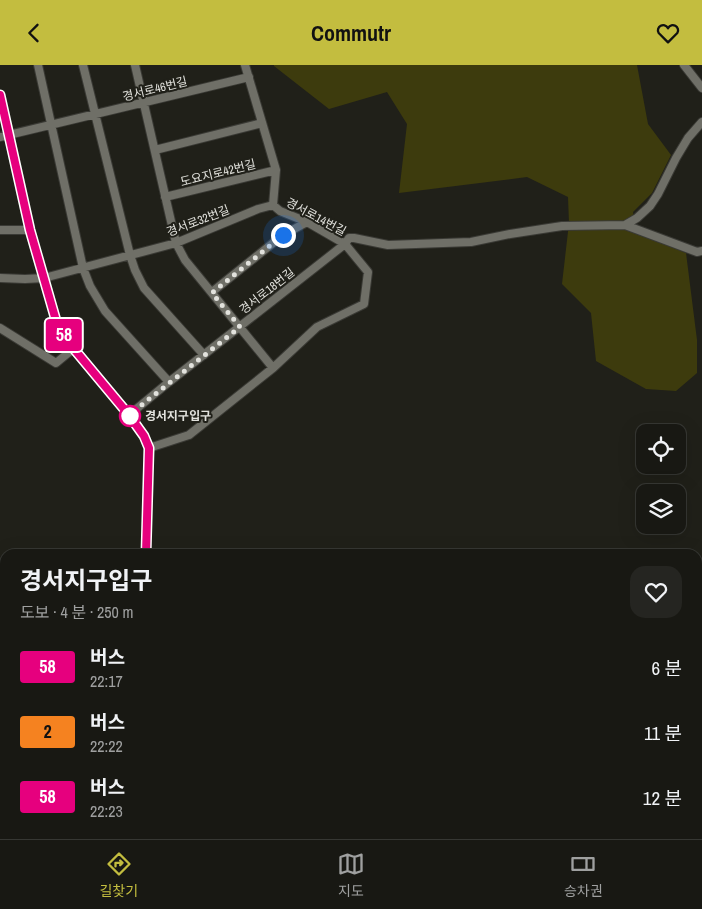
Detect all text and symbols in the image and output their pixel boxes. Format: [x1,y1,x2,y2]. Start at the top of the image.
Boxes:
text: Commutr [311,18,391,48]
icon: back [20,19,48,47]
icon: heart [654,19,682,47]
street label: 경서로46번길 [121,73,189,105]
street label: 도요지로42번길 [179,156,257,190]
street label: 경서로14번길 [283,194,349,240]
street label: 경서로32번길 [164,202,232,240]
your location [271,223,296,248]
street label: 경서로18번길 [236,264,298,318]
line badge: 58 [42,319,86,351]
text: 58 [56,322,72,347]
marker: 경서지구입구 [119,405,141,427]
place label: 경서지구입구 [145,408,211,424]
map controls [636,424,686,534]
button: locate [636,424,686,474]
button: layers [636,484,686,534]
text: 경서지구입구 [20,564,152,596]
button: heart [630,566,682,618]
text: 도보 · 4 분 · 250 m [20,601,133,623]
text: 버스 [90,644,125,670]
text: 58 [39,654,56,679]
text: 6 분 [652,655,682,681]
text: 22:17 [90,670,123,692]
text: 버스 [90,709,125,735]
text: 2 [43,719,52,744]
text: 11 분 [644,720,682,746]
text: 22:22 [90,735,123,757]
text: 버스 [90,774,125,800]
text: 58 [39,784,56,809]
text: 12 분 [643,785,682,811]
text: 22:23 [90,800,123,822]
tab: 길찾기 [99,850,138,900]
tab: 지도 [337,850,365,900]
tab: 승차권 [564,850,603,900]

